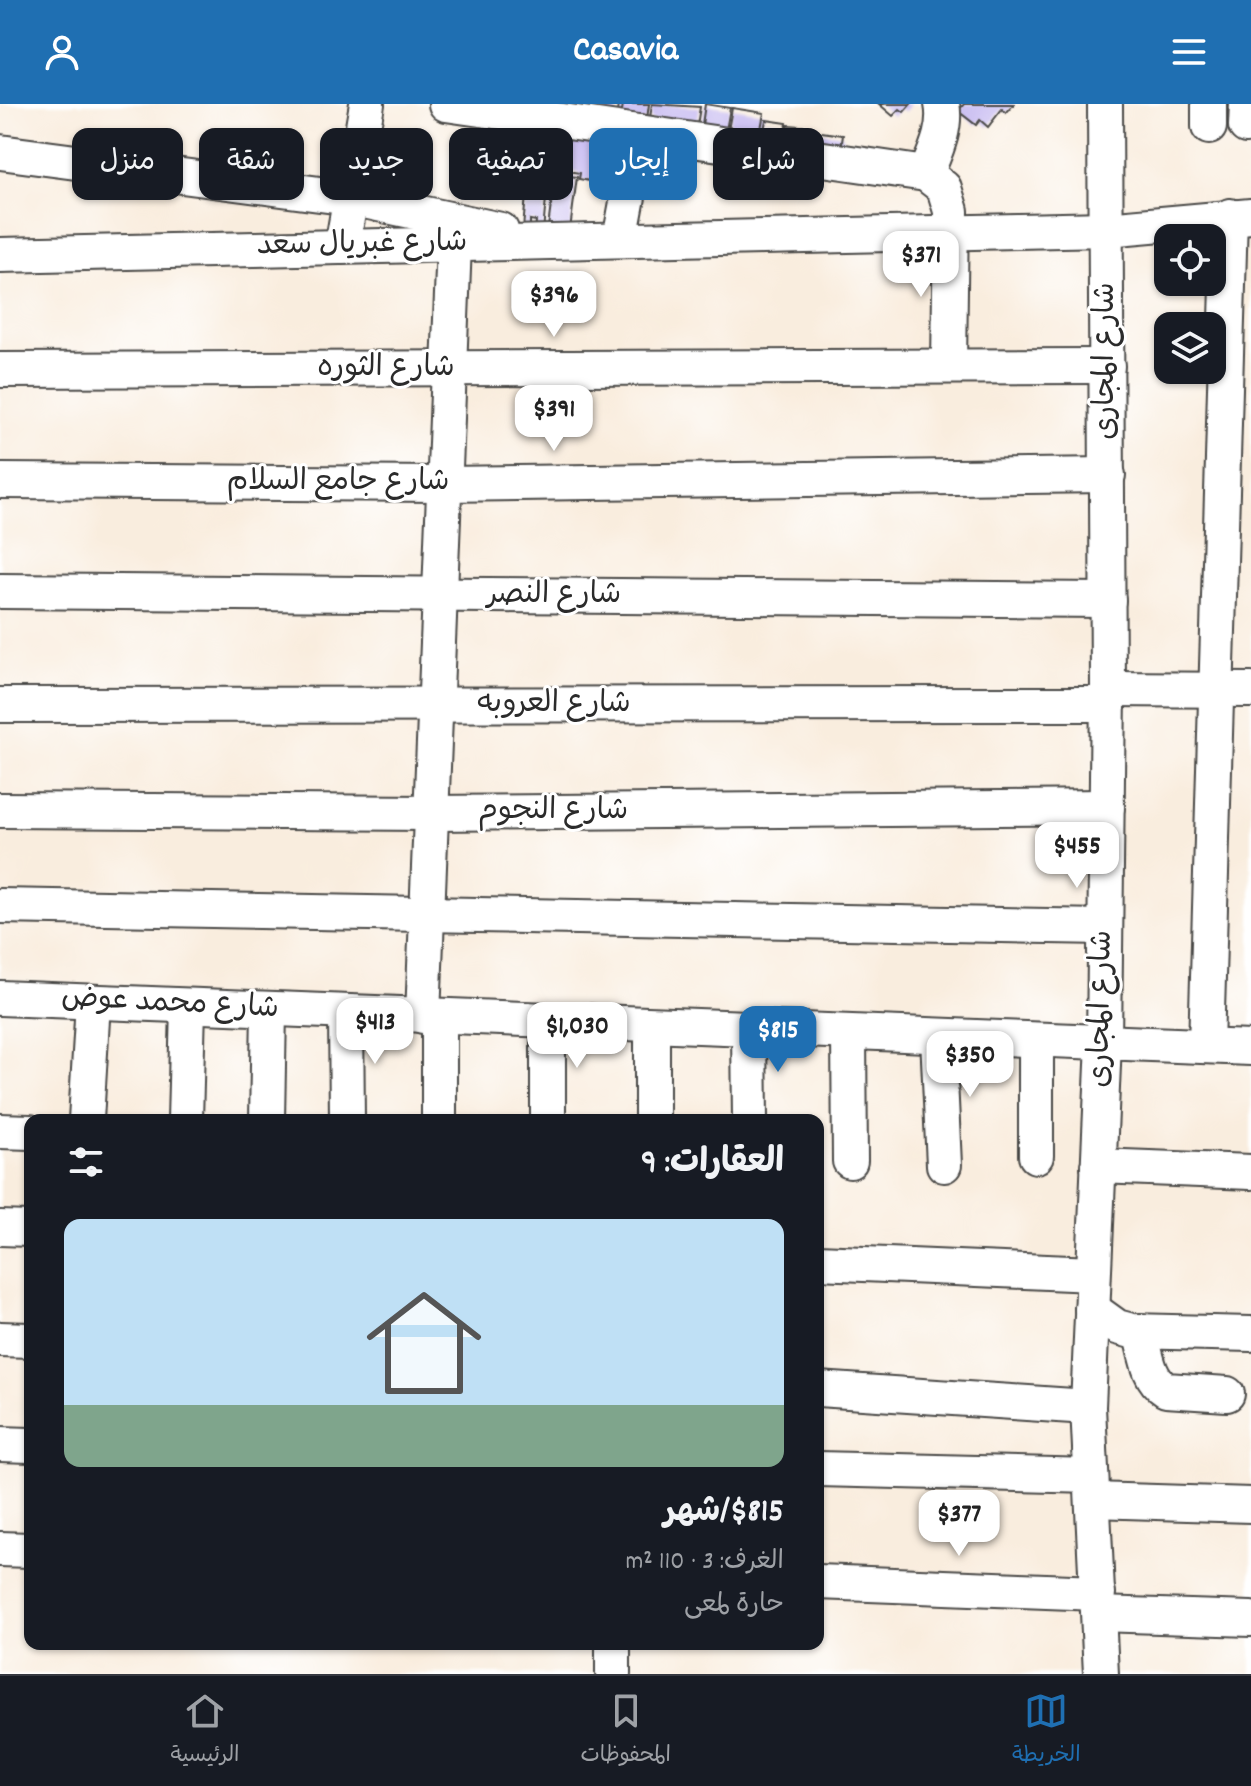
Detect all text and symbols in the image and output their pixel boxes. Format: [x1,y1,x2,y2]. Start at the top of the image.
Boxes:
text: Casavia [573,26,678,78]
icon: person [40,30,84,74]
icon: menu [1167,30,1211,74]
chip: منزل [72,128,183,200]
chip: شقة [199,128,304,200]
chip: جديد [320,128,433,200]
chip: تصفية [449,128,573,200]
chip: إيجار [589,128,697,200]
chip: شراء [713,128,824,200]
street label: شارع غبريال سعد [256,223,468,269]
map controls [1154,224,1226,384]
button: locate [1154,224,1226,296]
pin: $371 [874,231,968,299]
text: $371 [901,238,941,275]
pin: $396 [507,271,601,339]
text: $396 [529,278,579,315]
street label: شارع المجارى [1086,282,1129,440]
button: layers [1154,312,1226,384]
street label: شارع الثوره [317,348,455,391]
pin: $391 [507,385,601,453]
text: $391 [533,392,575,429]
street label: شارع جامع السلام [227,462,449,505]
street label: شارع النصر [484,575,621,618]
street label: شارع العروبه [477,684,631,727]
street label: شارع النجوم [478,791,628,834]
pin: $455 [1030,822,1124,890]
text: $455 [1053,829,1101,866]
street label: شارع المجارى [1080,930,1126,1088]
street label: شارع محمد عوض [60,978,280,1032]
pin: $413 [328,998,422,1066]
pin: $1,030 [512,1002,642,1070]
text: $413 [354,1005,396,1042]
pin: $815 [731,1006,825,1074]
text: $1,030 [545,1009,609,1046]
text: $815 [757,1013,799,1050]
pin: $350 [923,1031,1017,1099]
text: $350 [945,1038,995,1075]
icon: filters [64,1140,108,1184]
text: العقارات: 9 [641,1140,784,1189]
icon: home [352,1271,496,1415]
text: $815/شهر [664,1489,784,1538]
pin: $377 [912,1490,1006,1558]
text: $377 [937,1497,981,1534]
text: الغرف: 3 · 110 m² [625,1544,784,1581]
text: حارة لمعى [684,1587,784,1624]
tab: الرئيسية [170,1689,240,1773]
tab: المحفوظات [580,1689,671,1773]
tab: الخريطة [1012,1689,1081,1773]

